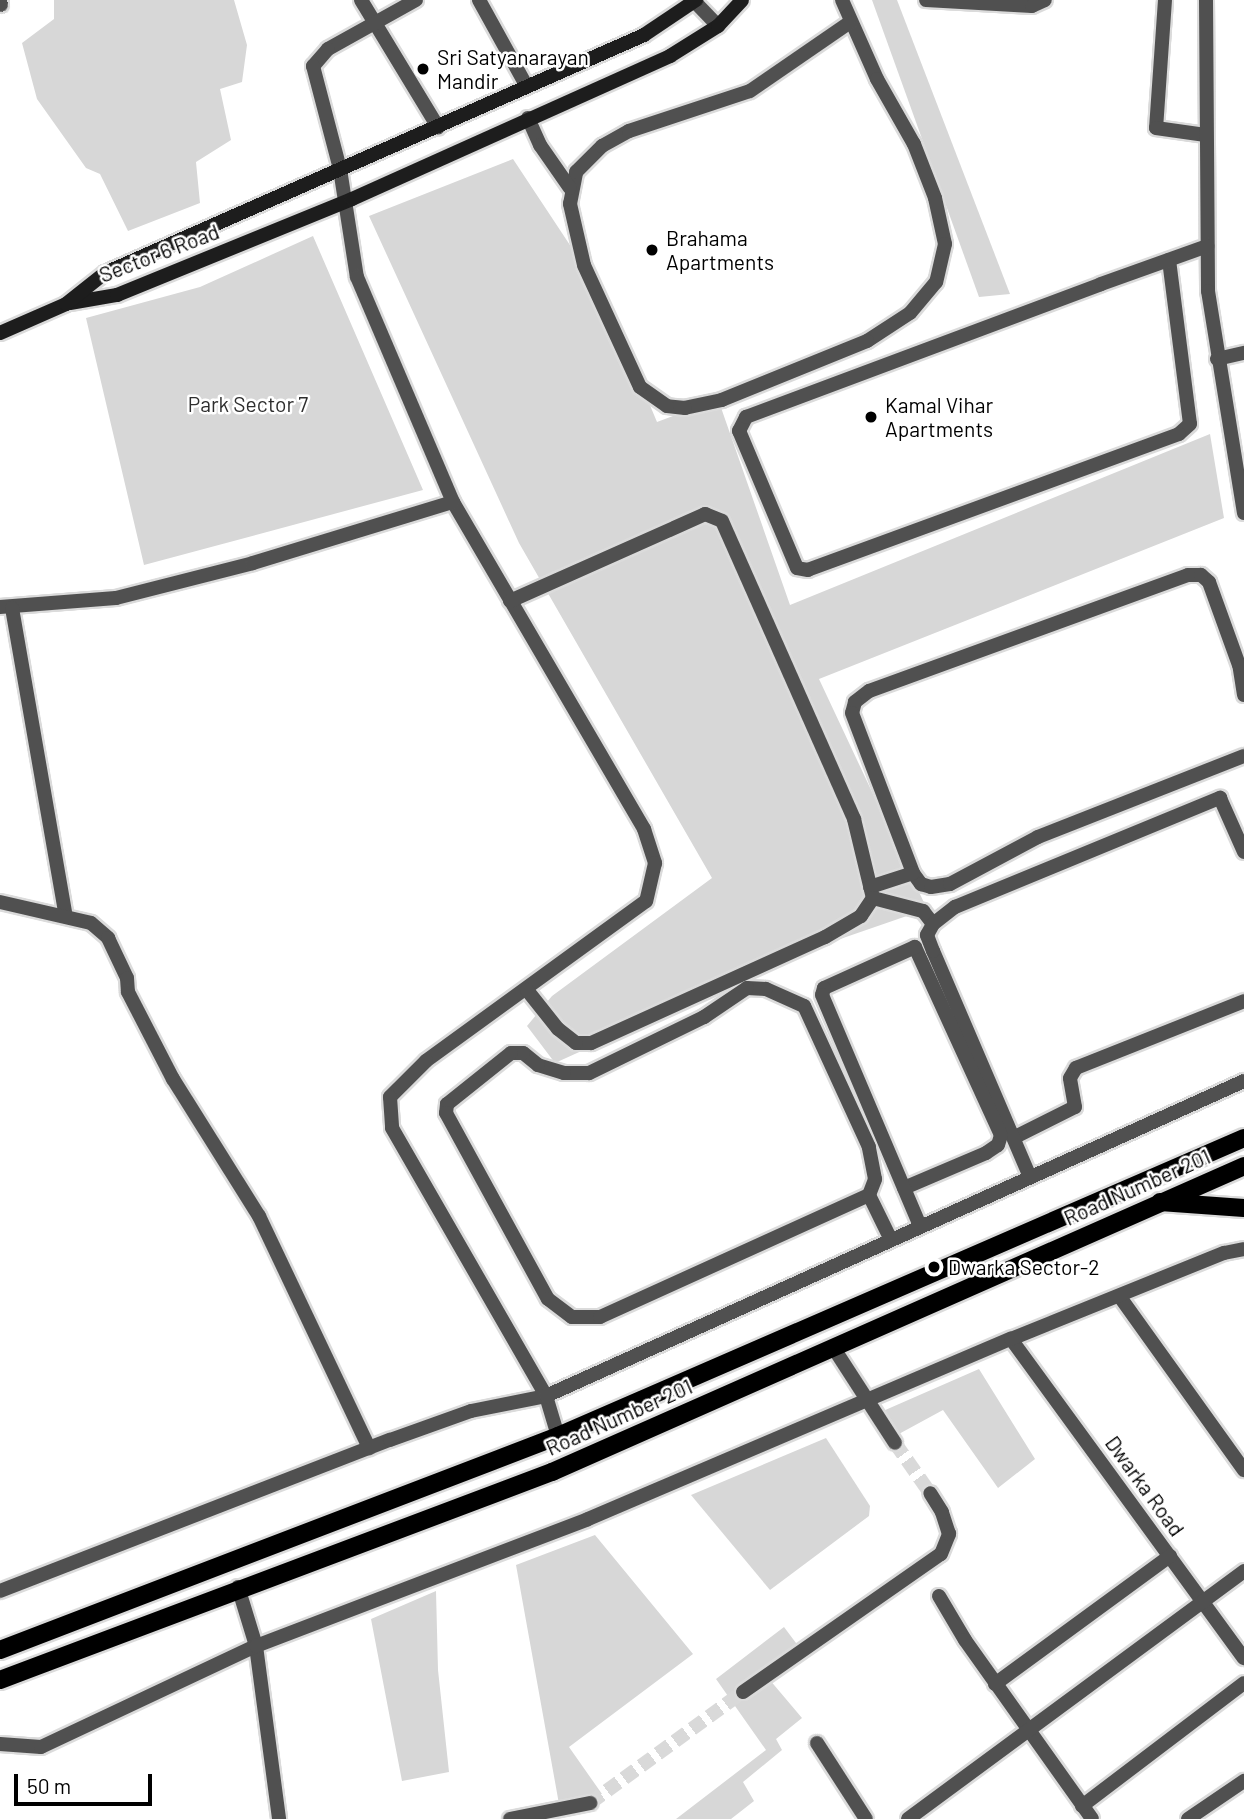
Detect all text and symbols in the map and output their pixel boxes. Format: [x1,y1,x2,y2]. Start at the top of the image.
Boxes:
place label: Sri Satyanarayan Mandir [437,44,589,94]
marker: Sri Satyanarayan Mandir [415,61,431,77]
street label: Sector 6 Road [95,219,223,287]
place label: Brahama Apartments [666,225,774,275]
marker: Brahama Apartments [644,242,660,258]
park label: Park Sector 7 [188,391,308,417]
place label: Kamal Vihar Apartments [885,392,993,442]
marker: Kamal Vihar Apartments [863,409,879,425]
street label: Road Number 201 [1060,1143,1214,1231]
place label: Dwarka Sector-2 [948,1254,1100,1280]
marker: Dwarka Sector-2 [926,1259,942,1275]
street label: Road Number 201 [542,1373,696,1461]
street label: Dwarka Road [1100,1431,1190,1541]
scale bar [18,1759,156,1803]
text: 50 m [27,1773,71,1798]

